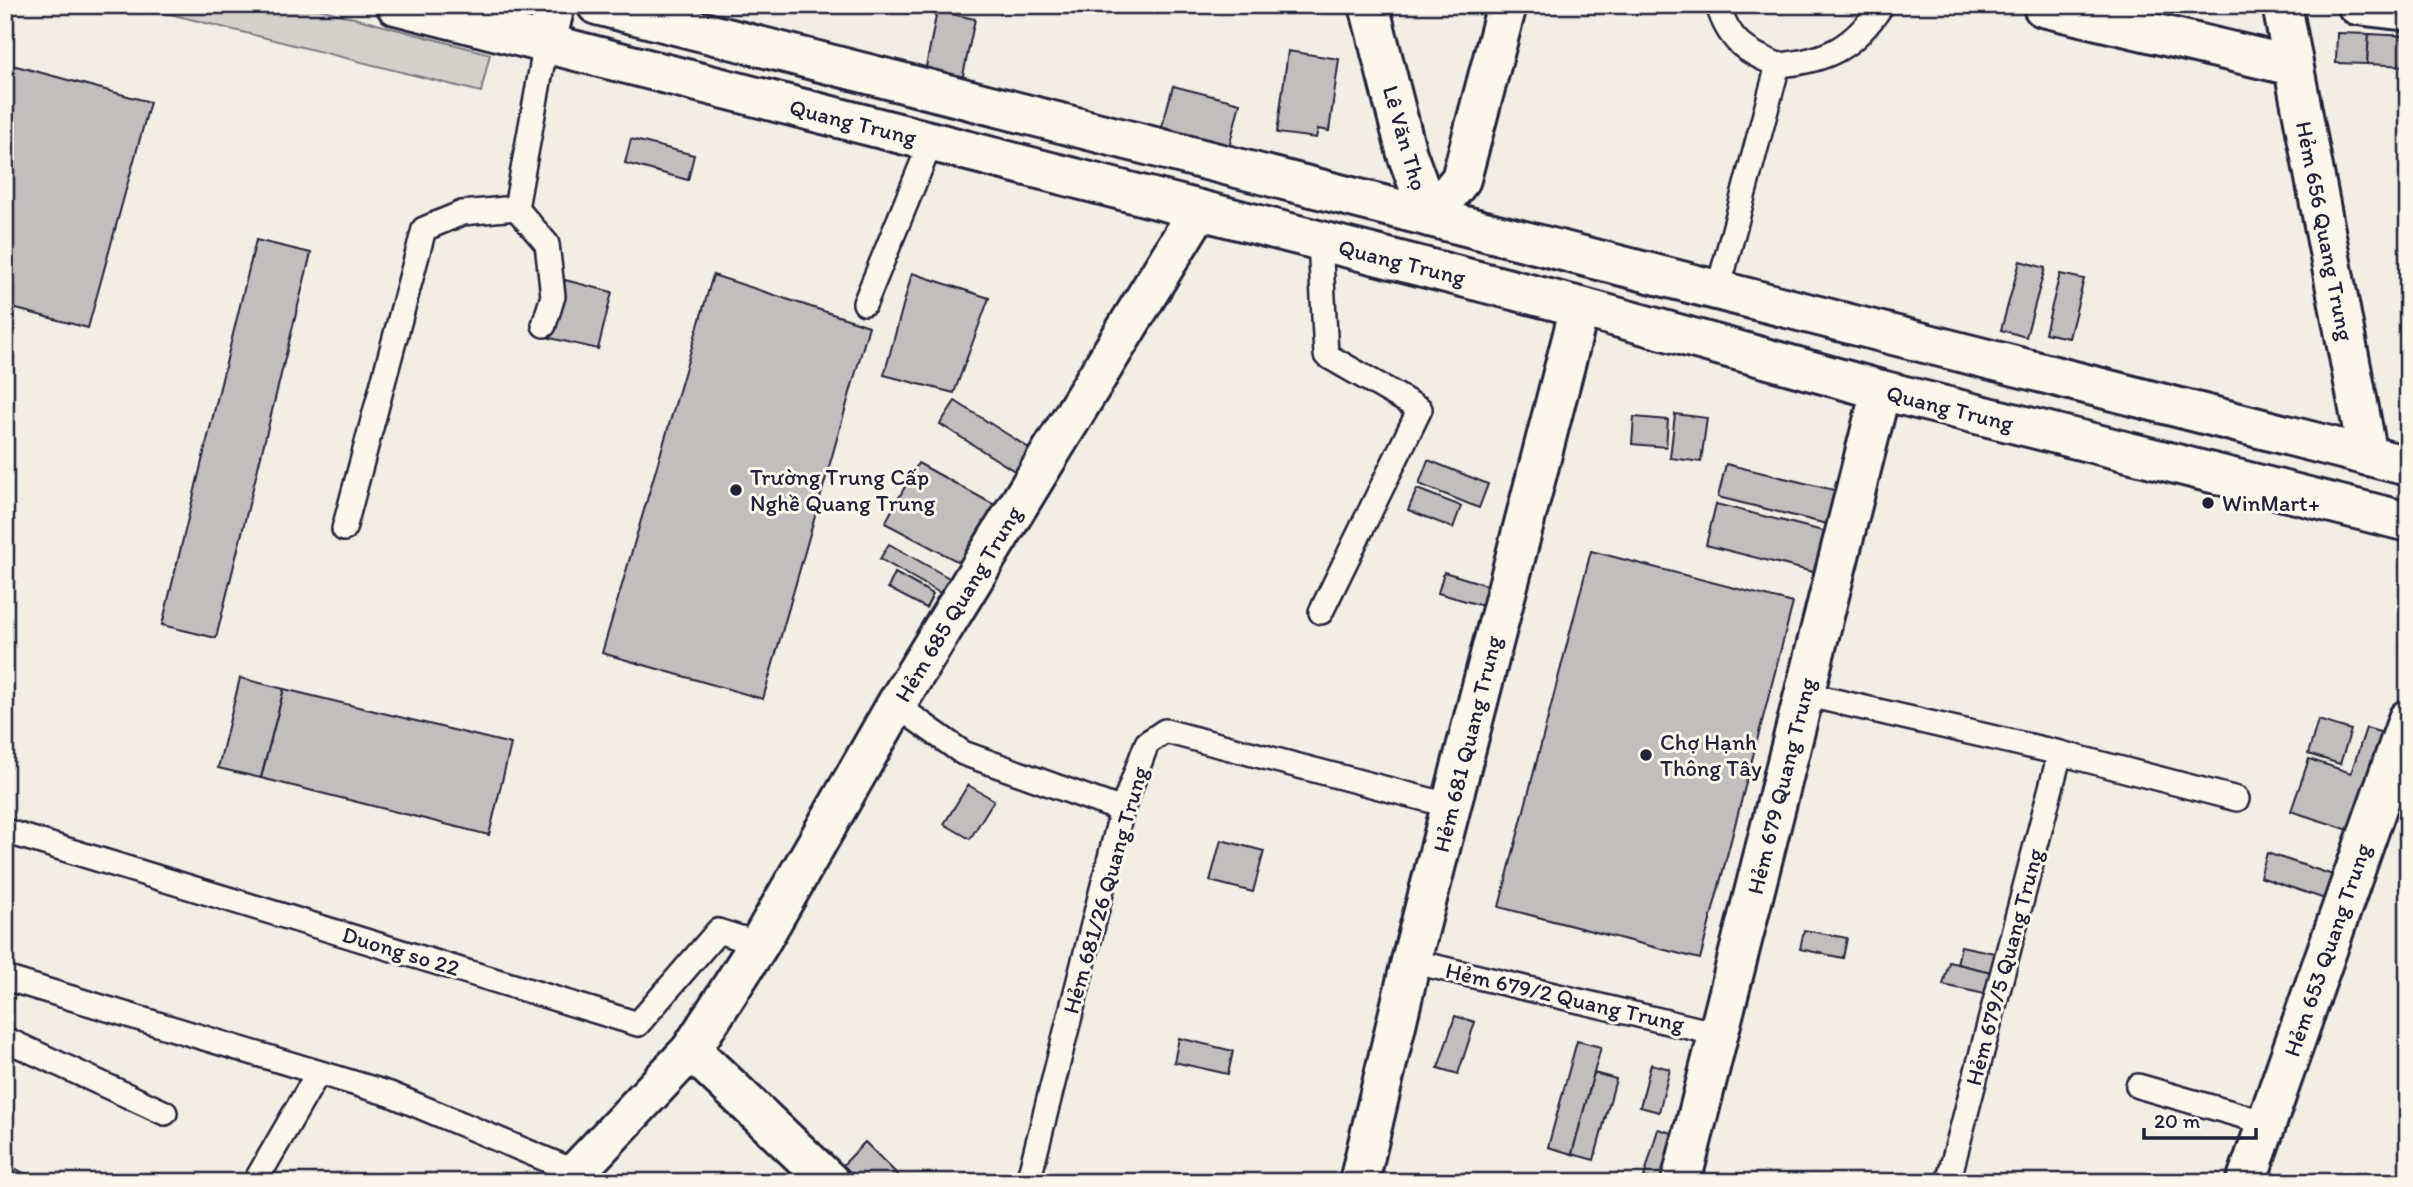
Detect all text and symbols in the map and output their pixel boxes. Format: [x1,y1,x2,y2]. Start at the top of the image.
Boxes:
street label: Lê Văn Thọ [1377,82,1433,194]
street label: Quang Trung [787,93,920,151]
street label: Hẻm 656 Quang Trung [2290,119,2360,343]
street label: Quang Trung [1336,233,1469,291]
street label: Quang Trung [1884,379,2017,437]
place label: Trường Trung Cấp Nghề Quang Trung [750,463,936,517]
marker: Trường Trung Cấp Nghề Quang Trung [728,482,744,498]
place label: WinMart+ [2222,489,2320,517]
marker: WinMart+ [2200,495,2216,511]
street label: Hẻm 685 Quang Trung [888,501,1028,707]
street label: Hẻm 681 Quang Trung [1427,633,1508,855]
street label: Hẻm 679 Quang Trung [1741,674,1822,897]
place label: Chợ Hạnh Thông Tây [1660,728,1762,782]
marker: Chợ Hạnh Thông Tây [1638,747,1654,763]
street label: Hẻm 681/26 Quang Trung [1056,763,1154,1017]
street label: Hẻm 653 Quang Trung [2277,840,2377,1060]
street label: Hẻm 679/5 Quang Trung [1959,845,2049,1088]
street label: Duong so 22 [339,920,463,982]
street label: Hẻm 679/2 Quang Trung [1443,956,1687,1038]
scale bar [2144,1096,2256,1140]
text: 20 m [2154,1108,2201,1133]

